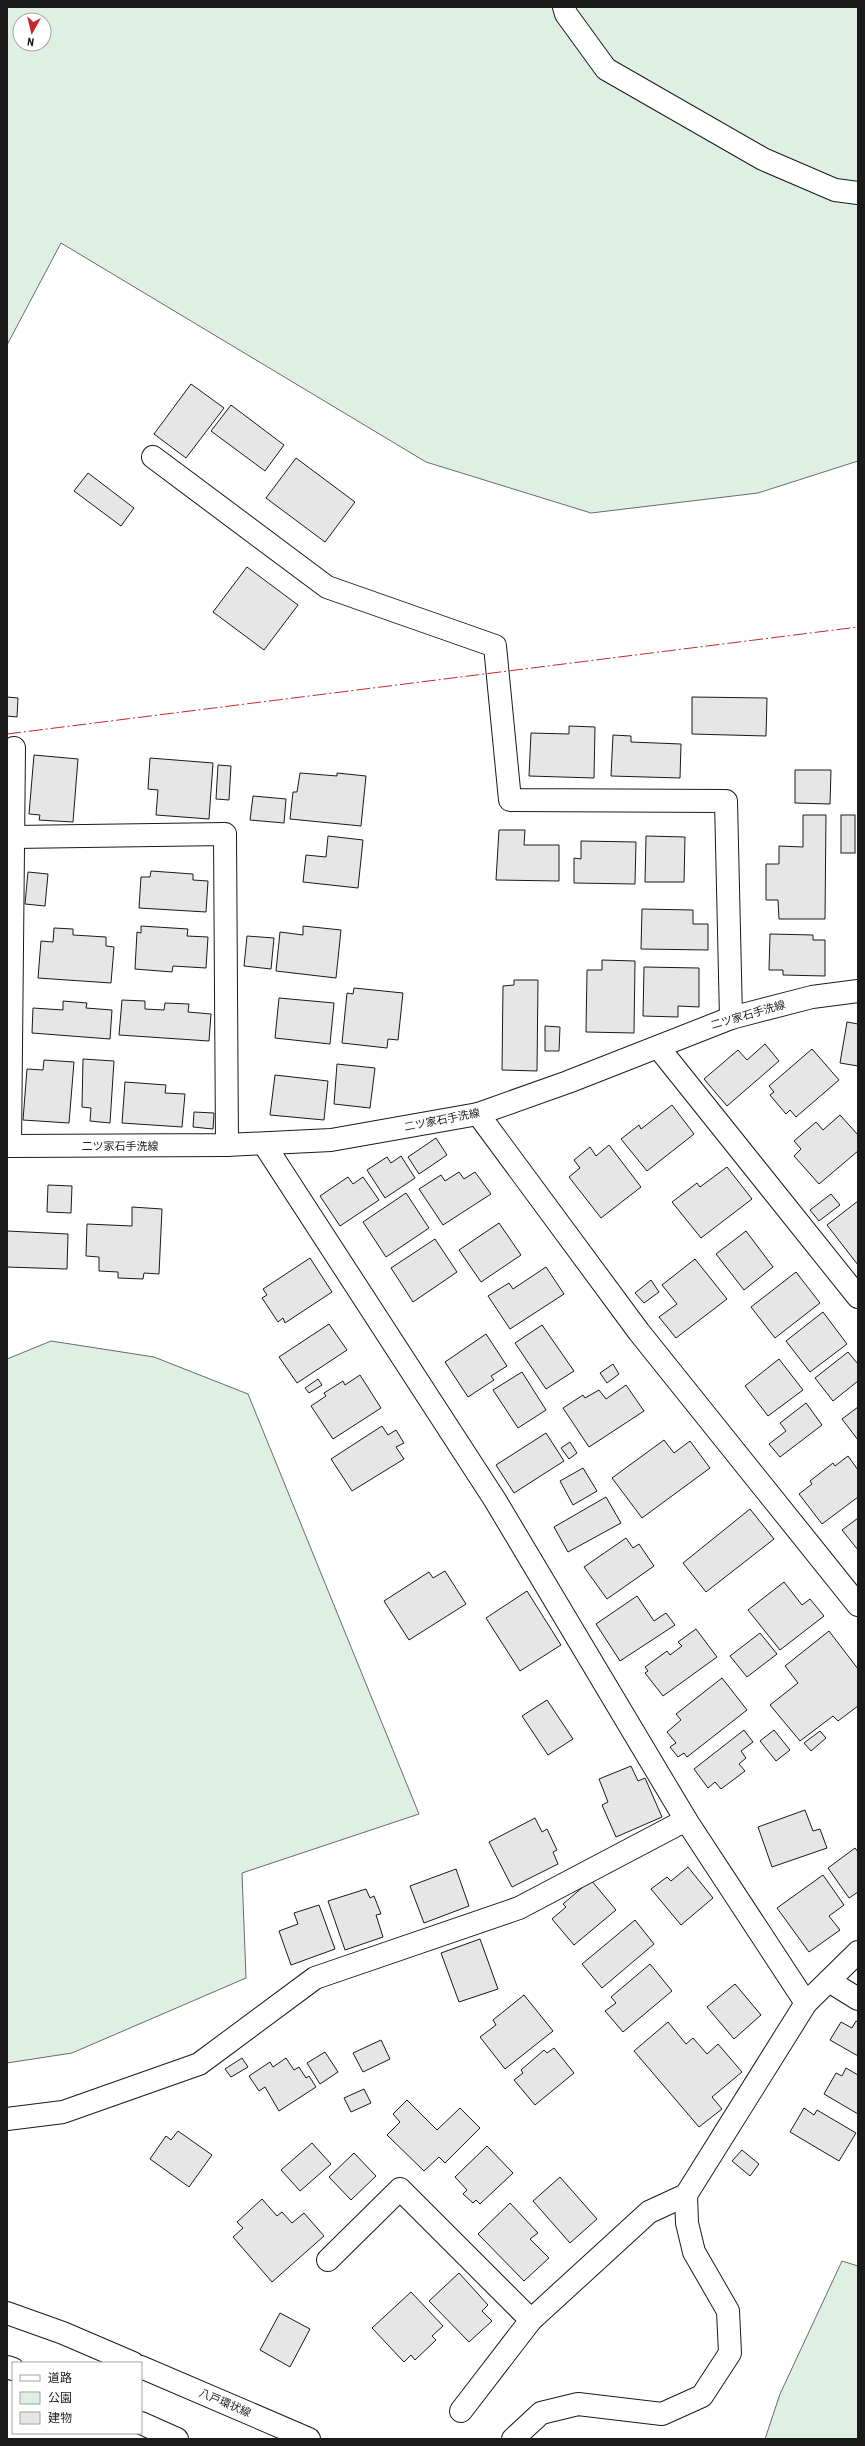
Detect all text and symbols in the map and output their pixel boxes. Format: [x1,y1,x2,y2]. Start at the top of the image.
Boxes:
north arrow [12,12,52,52]
text: N [26,34,35,48]
street label: 二ツ家石手洗線 [709,998,787,1032]
street label: 二ツ家石手洗線 [403,1106,481,1134]
street label: 二ツ家石手洗線 [82,1140,159,1153]
legend [12,2362,142,2434]
text: 道路 [48,2371,72,2385]
street label: 八戸環状線 [197,2386,253,2420]
text: 公園 [48,2391,72,2405]
text: 建物 [48,2411,72,2425]

